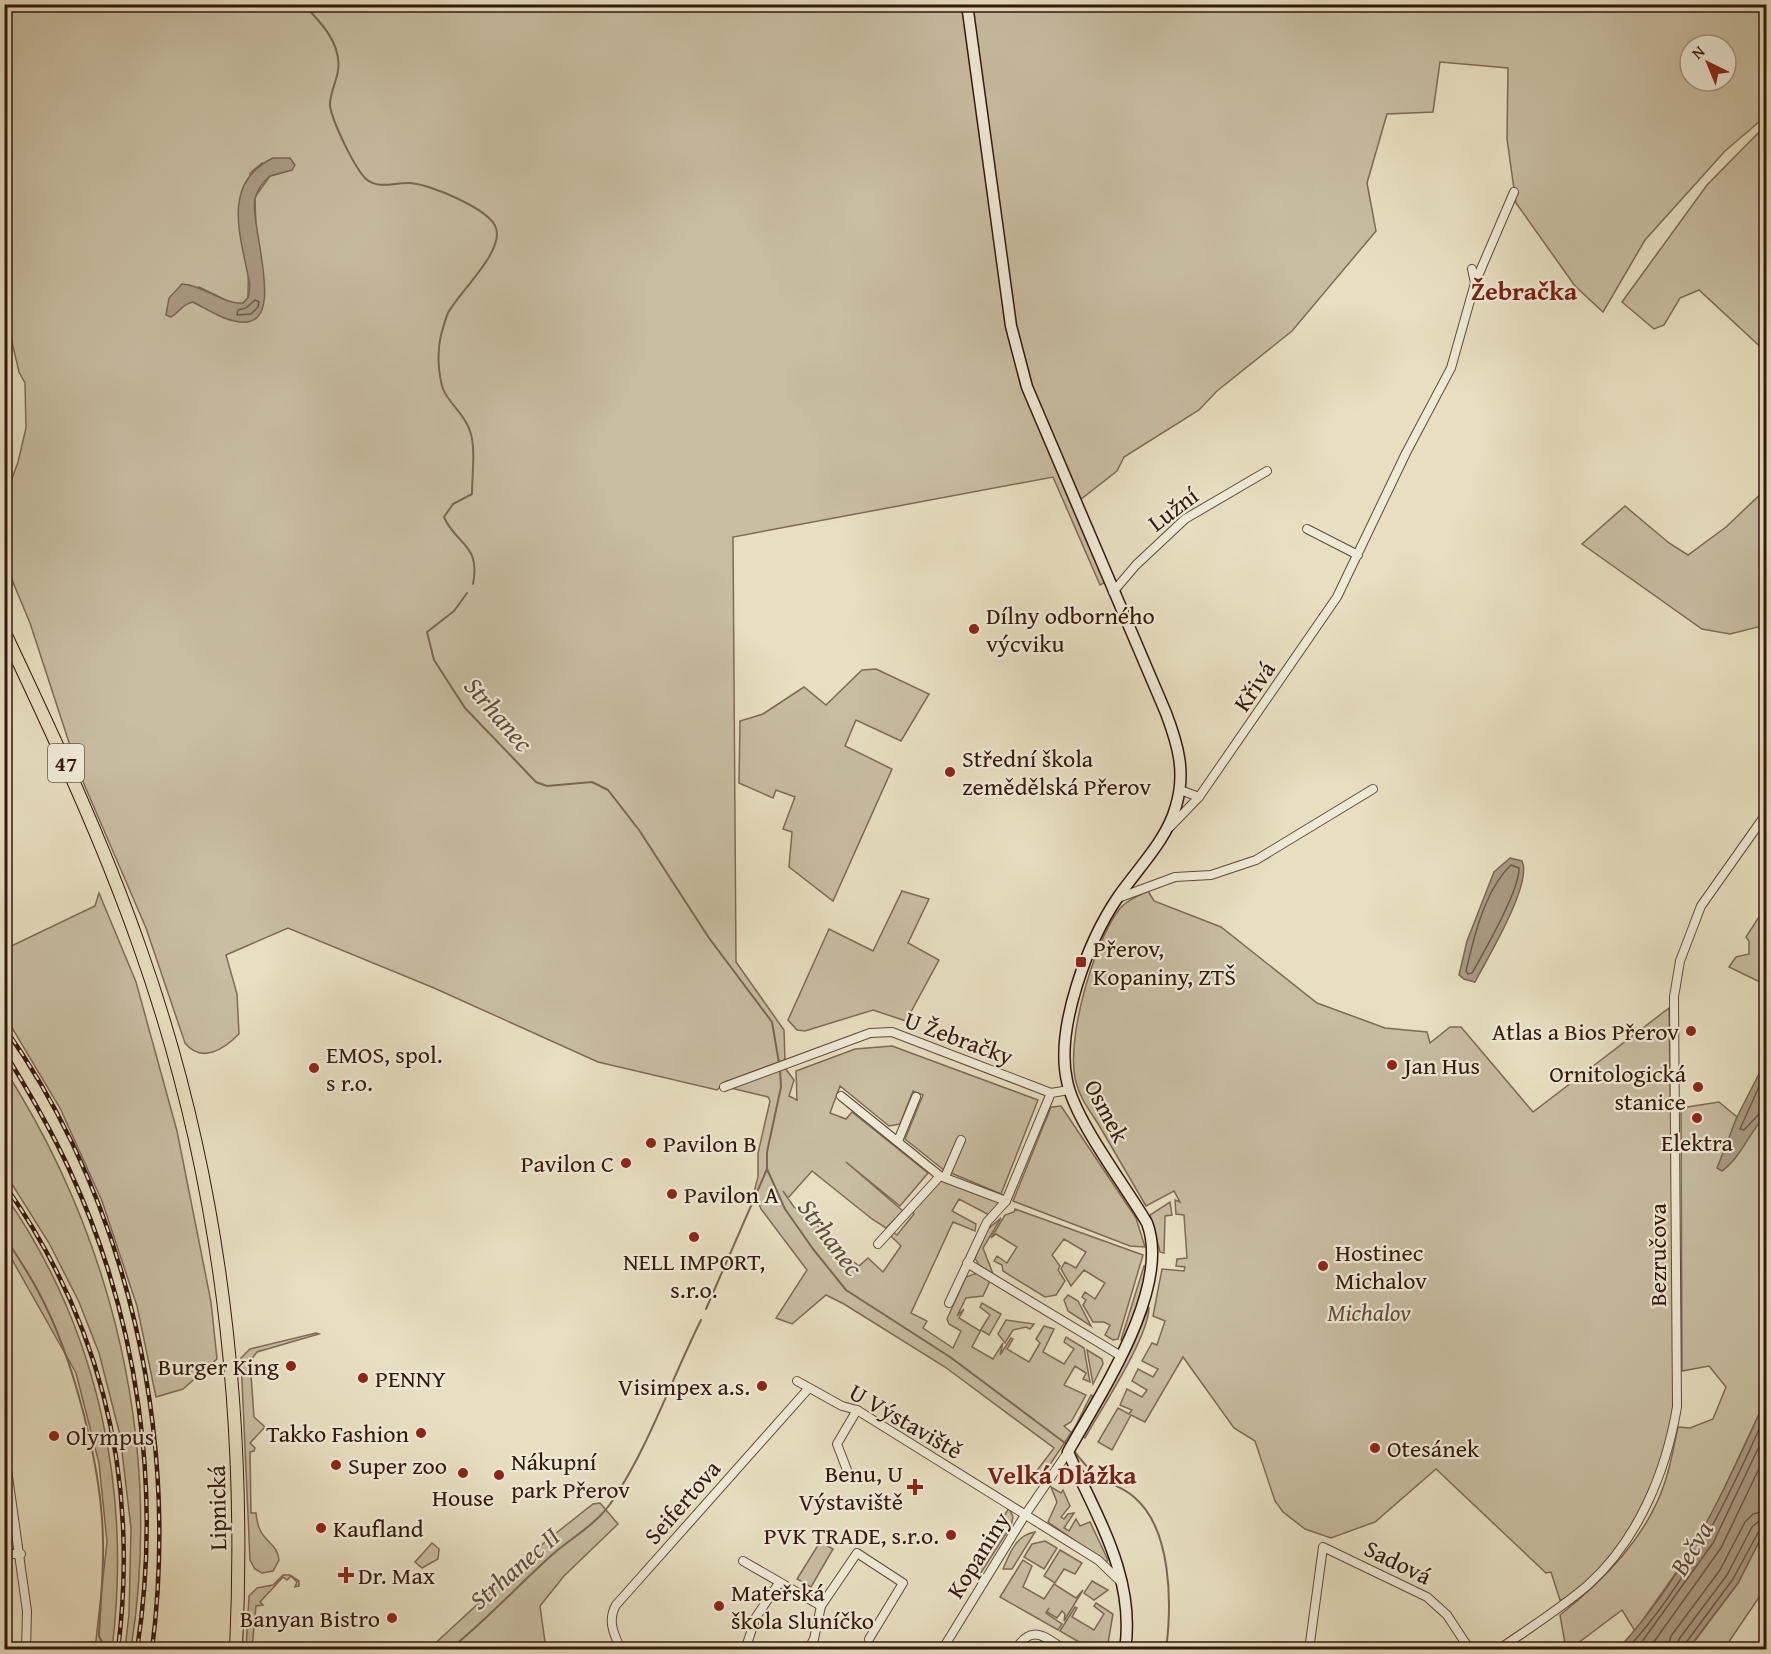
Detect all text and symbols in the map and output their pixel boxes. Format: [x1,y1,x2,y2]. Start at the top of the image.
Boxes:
north arrow [1678,33,1738,93]
text: N [1686,39,1710,64]
district label: Žebračka [1471,271,1578,310]
street label: Lužní [1140,478,1207,540]
place label: Dílny odborného výcviku [986,598,1155,661]
marker: Dílny odborného výcviku [967,622,981,636]
street label: Křivá [1224,653,1284,718]
water label: Strhanec [455,668,543,761]
place label: Střední škola zemědělská Přerov [962,741,1151,804]
road number: 47 [48,744,84,782]
marker: Střední škola zemědělská Přerov [943,765,957,779]
place label: Přerov, Kopaniny, ZTŠ [1093,931,1236,994]
marker: Přerov, Kopaniny, ZTŠ [1074,955,1088,969]
street label: U Žebračky [900,1002,1018,1074]
place label: Atlas a Bios Přerov [1492,1014,1679,1049]
marker: Atlas a Bios Přerov [1684,1024,1698,1038]
place label: EMOS, spol. s r.o. [326,1037,443,1100]
place label: Jan Hus [1401,1048,1480,1083]
place label: Ornitologická stanice [1549,1056,1687,1119]
marker: Jan Hus [1385,1058,1399,1072]
marker: EMOS, spol. s r.o. [307,1061,321,1075]
street label: Osmek [1076,1073,1139,1150]
marker: Ornitologická stanice [1691,1080,1705,1094]
marker: Elektra [1690,1111,1704,1125]
place label: Elektra [1661,1125,1734,1160]
place label: Pavilon B [663,1126,757,1161]
marker: Pavilon B [644,1136,658,1150]
place label: Pavilon C [521,1146,614,1181]
marker: Pavilon C [619,1156,633,1170]
place label: Pavilon A [684,1177,779,1212]
marker: Pavilon A [665,1187,679,1201]
water label: Strhanec [789,1190,874,1285]
street label: Bezručova [1640,1203,1675,1307]
marker: NELL IMPORT, s.r.o. [687,1230,701,1244]
place label: Hostinec Michalov [1335,1235,1427,1298]
place label: NELL IMPORT, s.r.o. [623,1244,765,1307]
marker: Hostinec Michalov [1316,1259,1330,1273]
park label: Michalov [1327,1295,1411,1330]
place label: Burger King [158,1349,279,1384]
marker: Burger King [284,1359,298,1373]
place label: PENNY [375,1361,446,1396]
place label: Visimpex a.s. [618,1369,750,1404]
marker: PENNY [356,1371,370,1385]
street label: U Výstaviště [843,1374,969,1468]
marker: Visimpex a.s. [755,1379,769,1393]
place label: Takko Fashion [266,1416,410,1451]
place label: Olympus [66,1419,154,1454]
marker: Takko Fashion [414,1426,428,1440]
marker: Olympus [47,1429,61,1443]
place label: Otesánek [1387,1431,1480,1466]
marker: Otesánek [1368,1441,1382,1455]
place label: Nákupní park Přerov [511,1444,630,1507]
place label: Super zoo [348,1448,447,1483]
street label: Seifertova [635,1452,729,1552]
district label: Velká Dlážka [987,1455,1137,1494]
place label: Benu, U Výstaviště [798,1456,903,1519]
marker: Super zoo [329,1458,343,1472]
street label: Lipnická [199,1464,235,1551]
marker: House [456,1466,470,1480]
marker: Nákupní park Přerov [492,1468,506,1482]
place label: House [432,1480,494,1515]
marker: Benu, U Výstaviště [908,1480,922,1494]
street label: Kopaniny [938,1505,1018,1605]
place label: Kaufland [333,1511,424,1546]
water label: Bečva [1659,1513,1723,1584]
water label: Strhanec II [460,1517,568,1618]
place label: PVK TRADE, s.r.o. [764,1518,939,1553]
marker: Kaufland [314,1521,328,1535]
marker: PVK TRADE, s.r.o. [944,1528,958,1542]
street label: Sadová [1358,1531,1438,1594]
place label: Dr. Max [358,1558,436,1593]
marker: Dr. Max [339,1568,353,1582]
place label: Mateřská škola Sluníčko [731,1575,874,1638]
marker: Mateřská škola Sluníčko [712,1599,726,1613]
place label: Banyan Bistro [240,1601,380,1636]
marker: Banyan Bistro [385,1611,399,1625]

